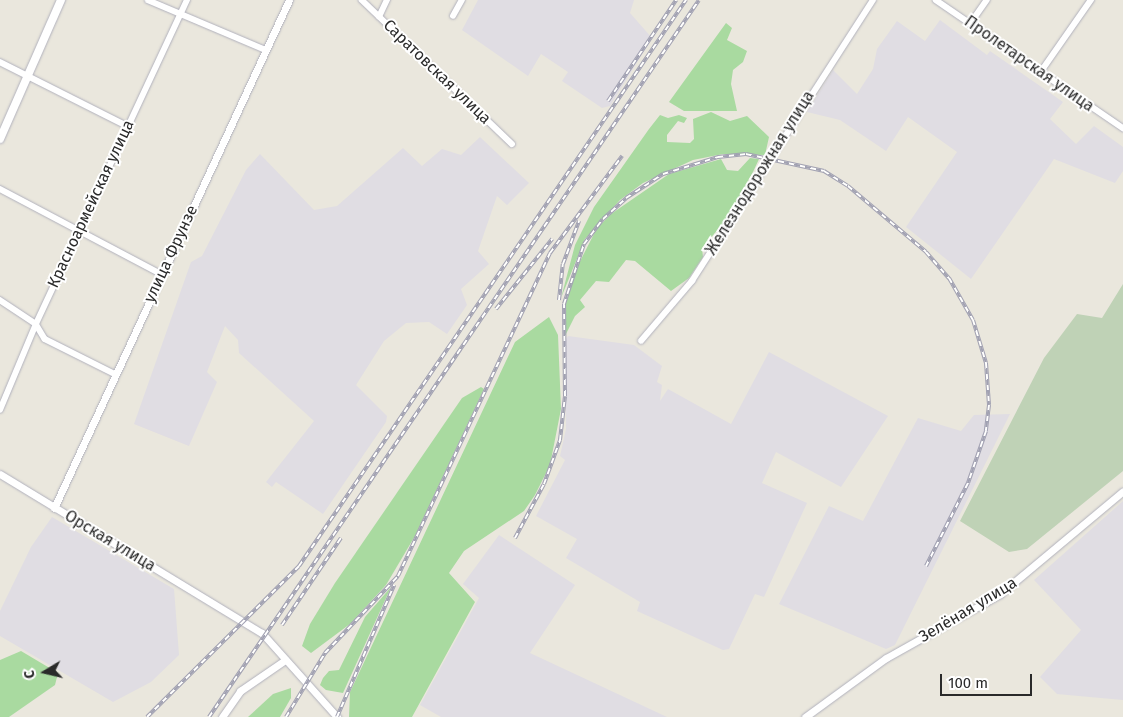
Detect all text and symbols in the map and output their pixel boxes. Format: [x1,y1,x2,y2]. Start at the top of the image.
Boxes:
street label: Пролетарская улица [960,12,1098,116]
street label: Саратовская улица [379,16,495,128]
street label: Железнодорожная улица [702,87,818,259]
street label: Красноармейская улица [44,117,138,291]
street label: улица Фрунзе [140,202,202,306]
street label: Орская улица [61,506,159,576]
street label: Зелёная улица [916,573,1020,647]
north arrow [20,647,70,697]
scale bar [943,664,1036,696]
text: С [21,669,39,680]
text: 100 m [948,674,988,692]

